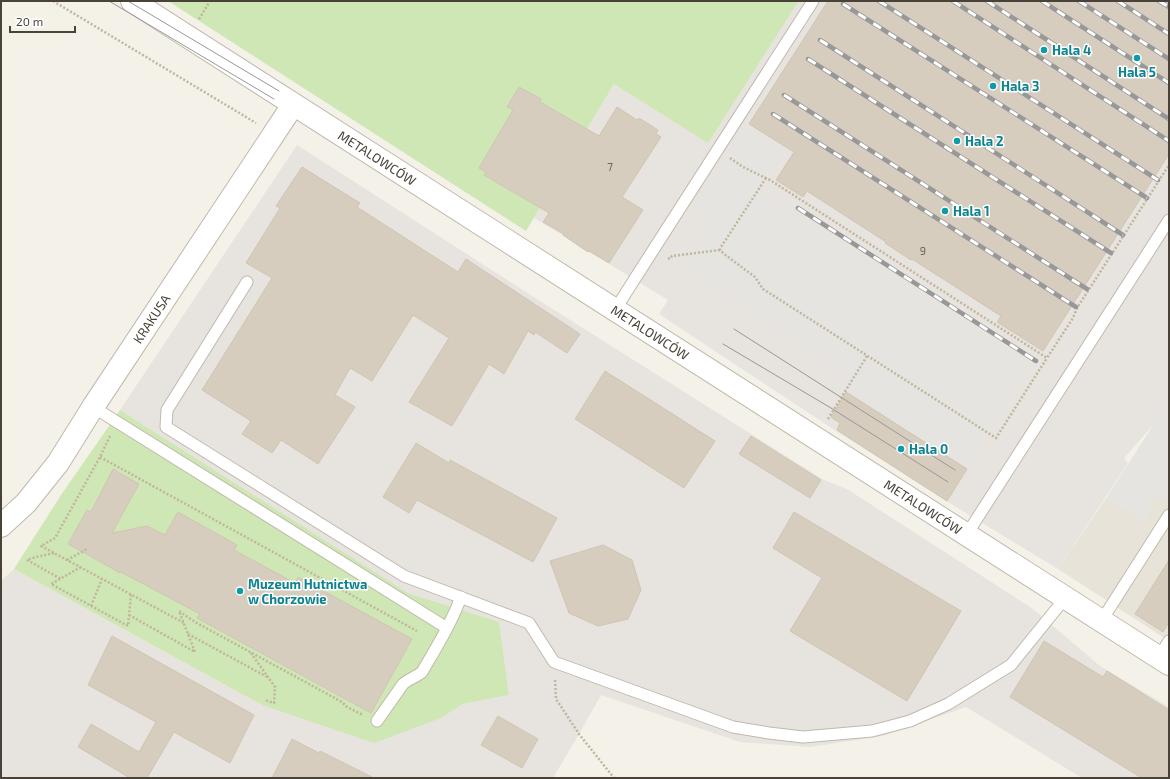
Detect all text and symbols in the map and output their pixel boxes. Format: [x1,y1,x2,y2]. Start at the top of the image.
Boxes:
scale bar [10,8,75,34]
text: 20 m [16,14,43,28]
place label: Hala 4 [1052,42,1091,58]
marker: Hala 4 [1039,45,1049,55]
marker: Hala 5 [1132,53,1142,63]
place label: Hala 5 [1118,64,1156,80]
place label: Hala 3 [1001,78,1039,94]
marker: Hala 3 [988,81,998,91]
street label: METALOWCÓW [335,127,419,189]
place label: Hala 2 [965,133,1003,149]
marker: Hala 2 [952,136,962,146]
house number: 7 [607,160,613,173]
place label: Hala 1 [953,203,990,219]
marker: Hala 1 [940,206,950,216]
house number: 9 [920,244,926,257]
street label: KRAKUSA [129,291,173,346]
street label: METALOWCÓW [608,301,692,363]
place label: Hala 0 [909,441,948,457]
marker: Hala 0 [896,444,906,454]
street label: METALOWCÓW [881,476,965,538]
place label: Muzeum Hutnictwa w Chorzowie [248,576,367,607]
marker: Muzeum Hutnictwa w Chorzowie [235,586,245,596]

